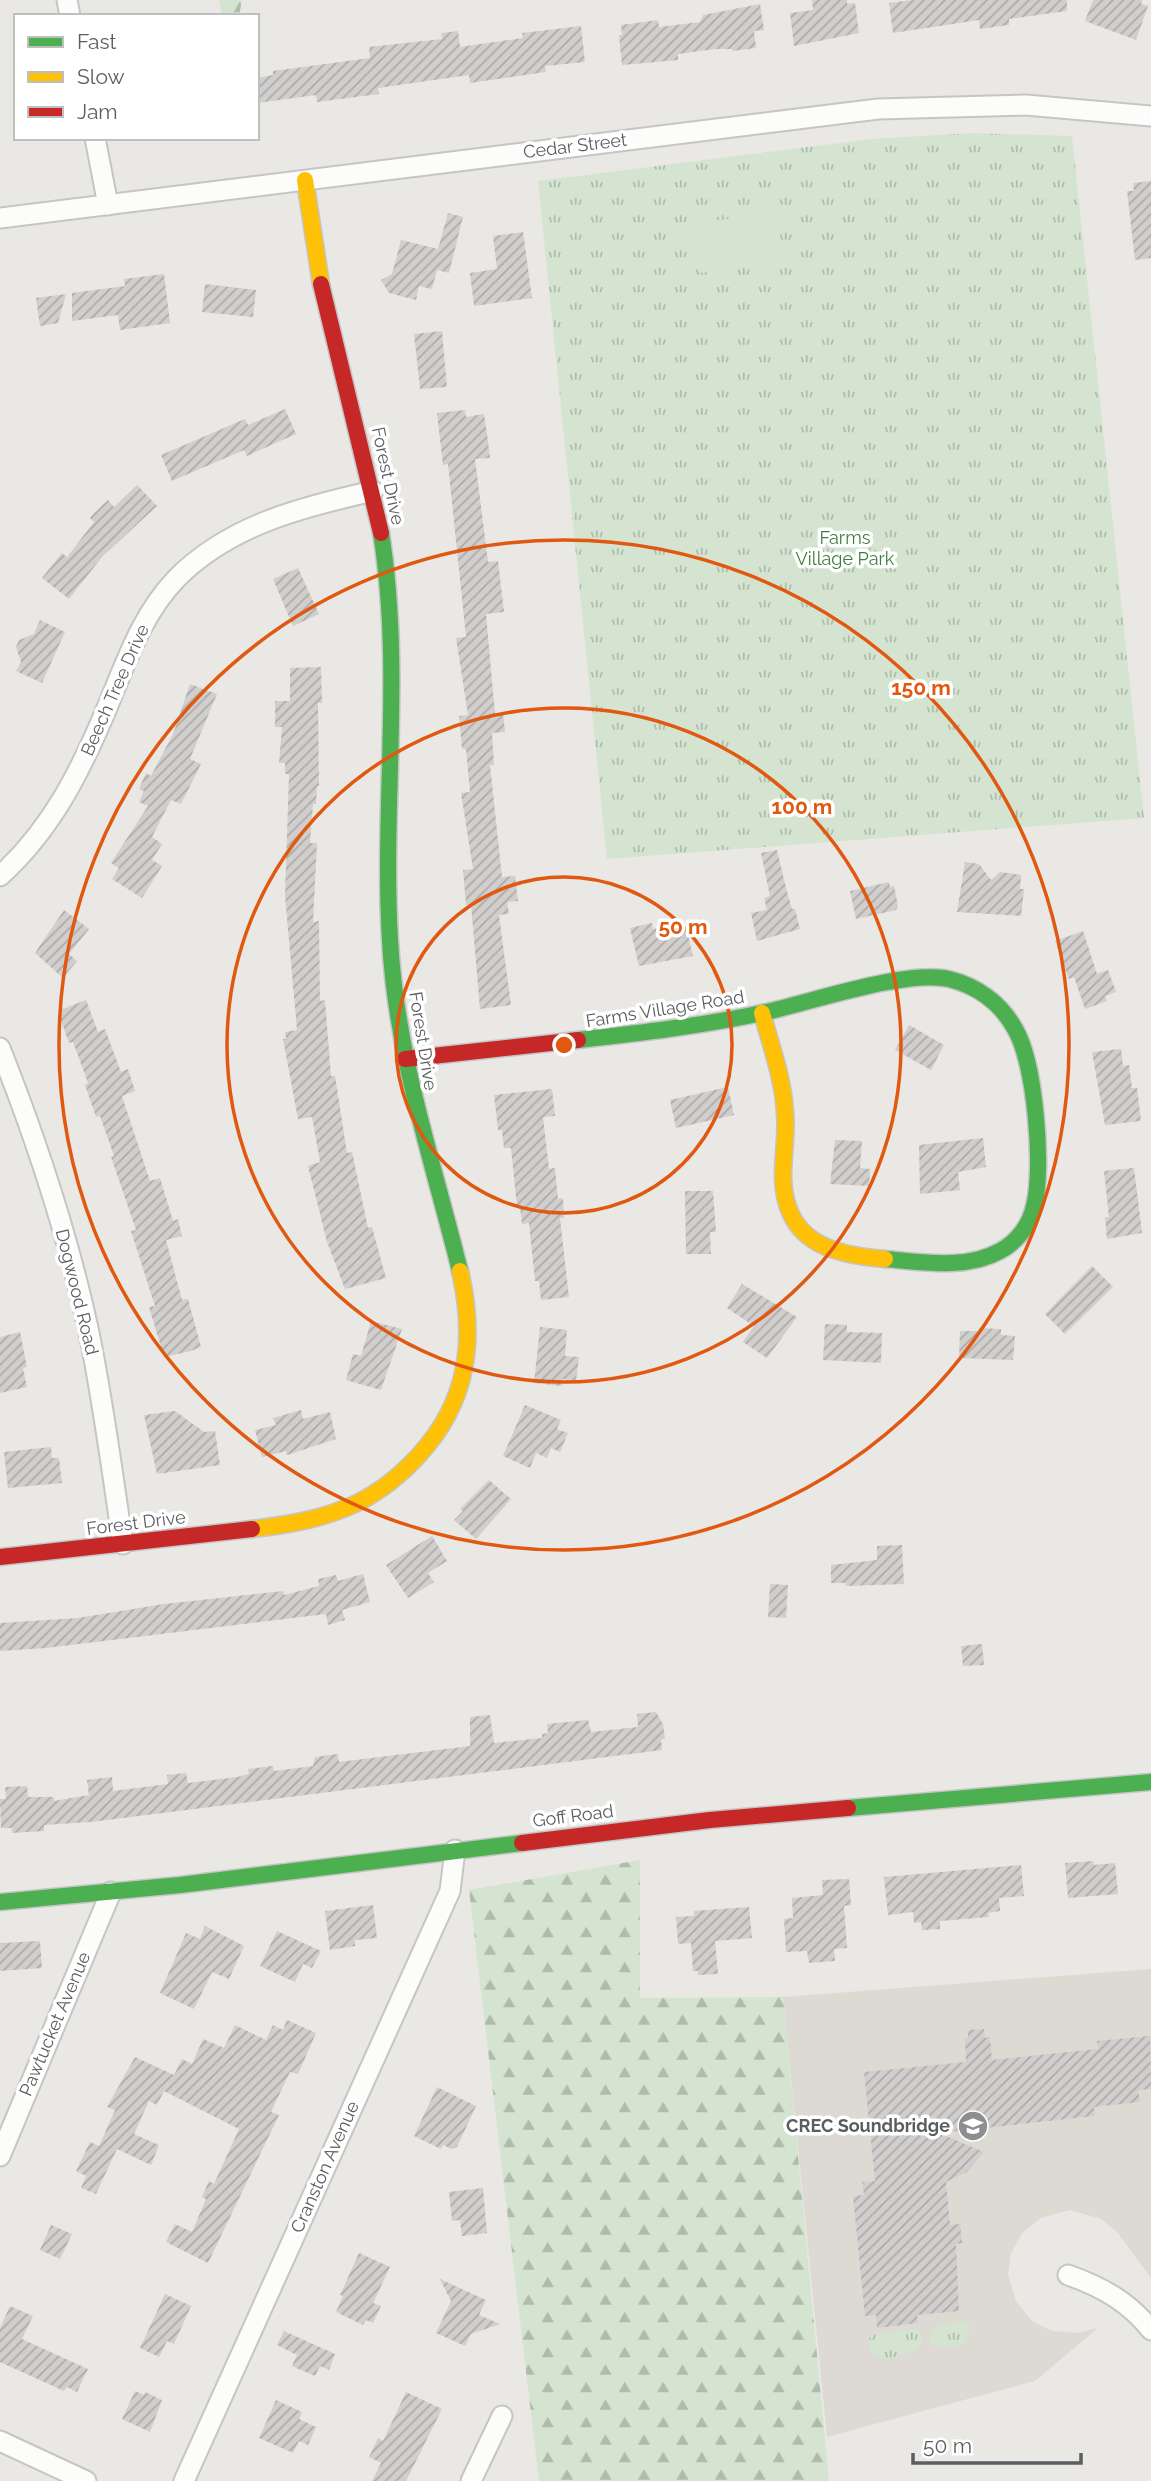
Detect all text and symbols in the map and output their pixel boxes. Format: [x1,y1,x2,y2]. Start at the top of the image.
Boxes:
legend [14,14,259,140]
text: Fast [77,29,117,54]
text: Slow [77,64,125,89]
text: Jam [77,99,118,124]
street label: Cedar Street [522,129,628,162]
street label: Forest Drive [368,425,409,527]
park label: Farms Village Park [796,527,895,569]
street label: Beech Tree Drive [76,620,153,759]
text: 150 m [891,675,951,700]
text: 100 m [772,794,832,819]
text: 50 m [658,914,708,939]
street label: Farms Village Road [584,986,746,1031]
street label: Forest Drive [405,990,442,1092]
centre of rings [552,1033,576,1057]
street label: Dogwood Road [52,1227,103,1357]
street label: Forest Drive [85,1506,187,1539]
street label: Goff Road [531,1800,615,1831]
street label: Pawtucket Avenue [15,1948,95,2099]
street label: Cranston Avenue [286,2097,363,2236]
school or university icon: CREC Soundbridge [956,2109,990,2143]
place label: CREC Soundbridge [786,2115,950,2136]
scale bar [913,2422,1081,2466]
text: 50 m [923,2433,972,2458]

